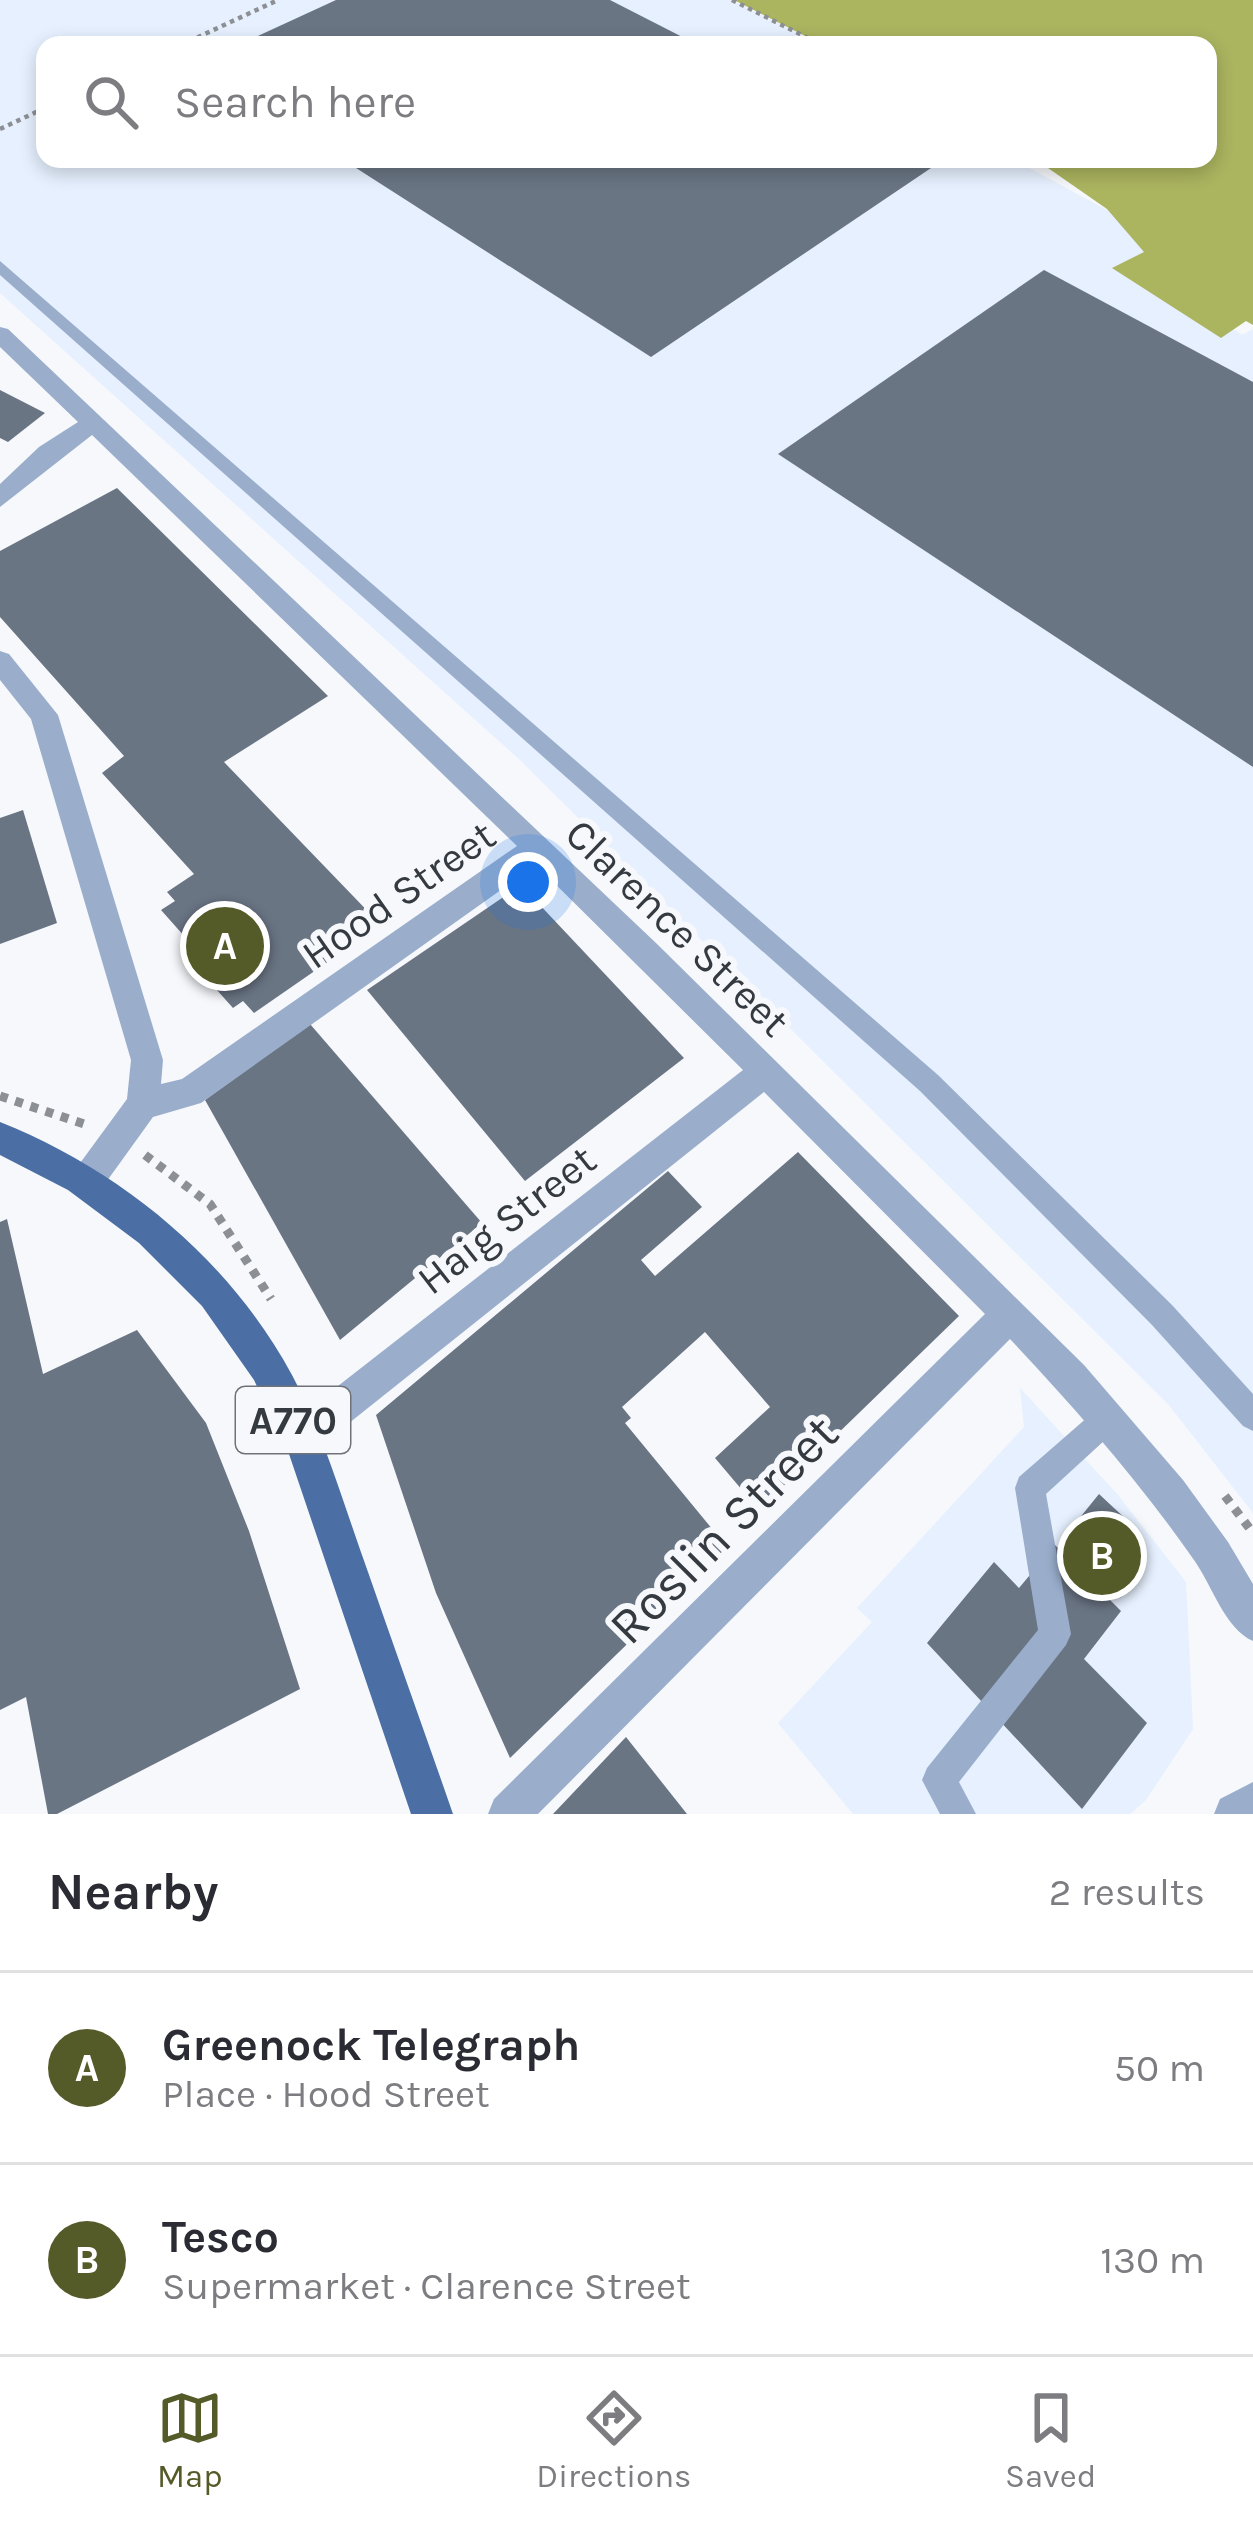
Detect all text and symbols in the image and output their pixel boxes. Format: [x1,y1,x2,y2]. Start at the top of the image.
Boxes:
search box [36,36,1217,168]
icon: search [78,69,144,135]
text: Search here [174,76,416,128]
street label: Clarence Street [555,809,799,1047]
street label: Hood Street [292,810,505,980]
your location [498,852,558,912]
pin: A [186,901,264,991]
street label: Haig Street [407,1135,606,1305]
road number: A770 [236,1387,350,1453]
street label: Roslin Street [597,1403,850,1656]
pin: B [1063,1511,1141,1601]
text: Nearby [48,1862,218,1922]
text: 2 results [1049,1869,1205,1915]
text: Greenock Telegraph [162,2019,580,2071]
text: A [75,2045,99,2091]
text: 50 m [1114,2045,1205,2091]
text: Place · Hood Street [162,2071,490,2117]
text: Tesco [162,2211,279,2263]
text: B [74,2237,100,2283]
text: 130 m [1100,2237,1205,2283]
text: Supermarket · Clarence Street [162,2263,691,2309]
tab: Map [157,2385,223,2495]
tab: Directions [536,2385,691,2495]
tab: Saved [1005,2385,1096,2495]

